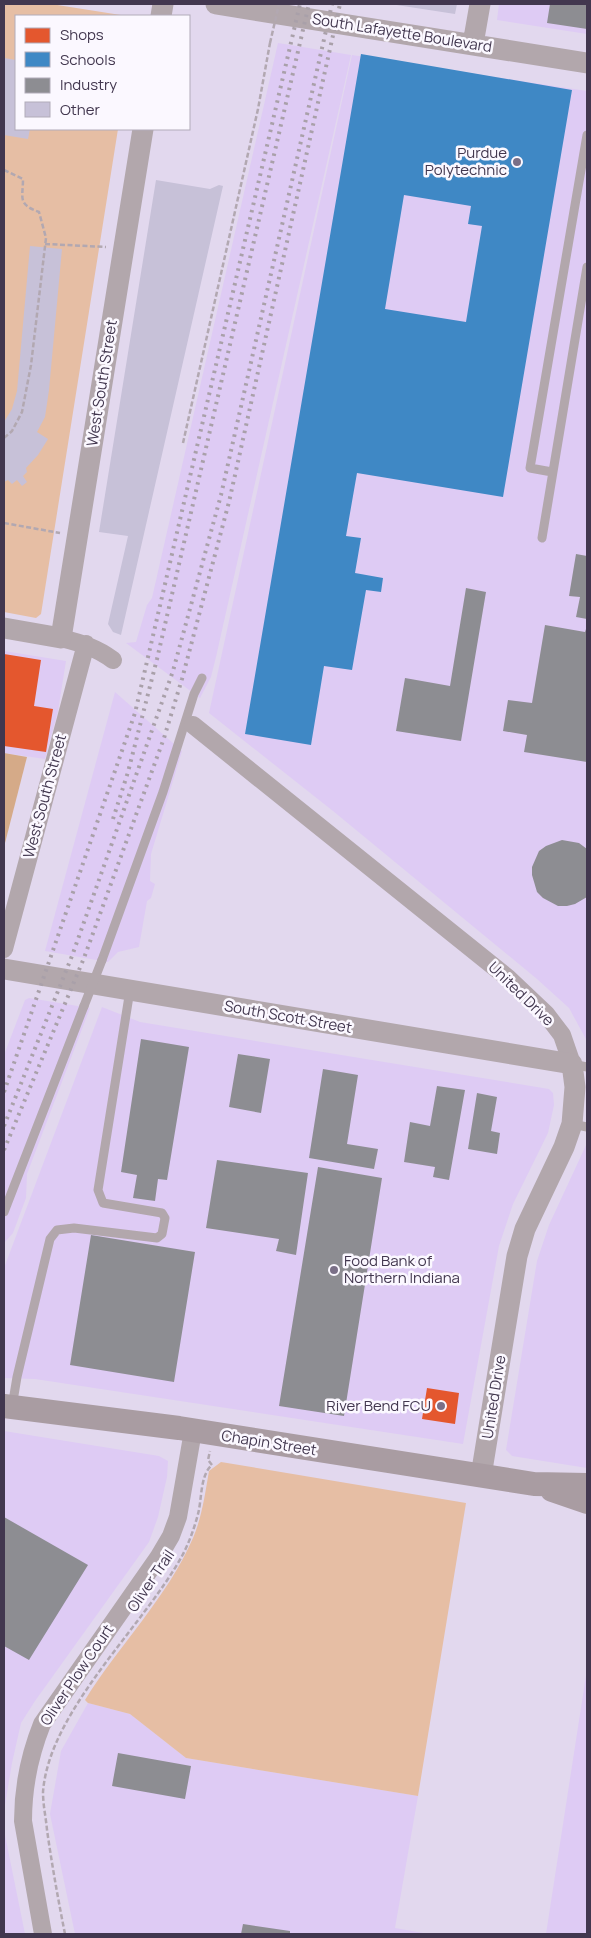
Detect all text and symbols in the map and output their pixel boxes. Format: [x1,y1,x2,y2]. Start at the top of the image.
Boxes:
street label: South Lafayette Boulevard [311,8,493,57]
legend [15,15,190,130]
text: Shops [60,24,104,45]
text: Schools [60,49,116,70]
text: Industry [60,74,117,95]
text: Other [60,99,101,120]
place label: Purdue Polytechnic [425,142,507,180]
marker: Purdue Polytechnic [511,156,523,168]
street label: West South Street [81,318,122,448]
street label: West South Street [18,731,71,860]
street label: United Drive [484,957,559,1031]
street label: South Scott Street [223,995,354,1038]
place label: Food Bank of Northern Indiana [344,1250,460,1288]
marker: Food Bank of Northern Indiana [328,1264,340,1276]
street label: United Drive [477,1353,511,1440]
place label: River Bend FCU [326,1395,431,1416]
marker: River Bend FCU [435,1400,447,1412]
street label: Chapin Street [220,1425,318,1460]
street label: Oliver Trail [122,1545,179,1616]
street label: Oliver Plow Court [35,1620,118,1729]

